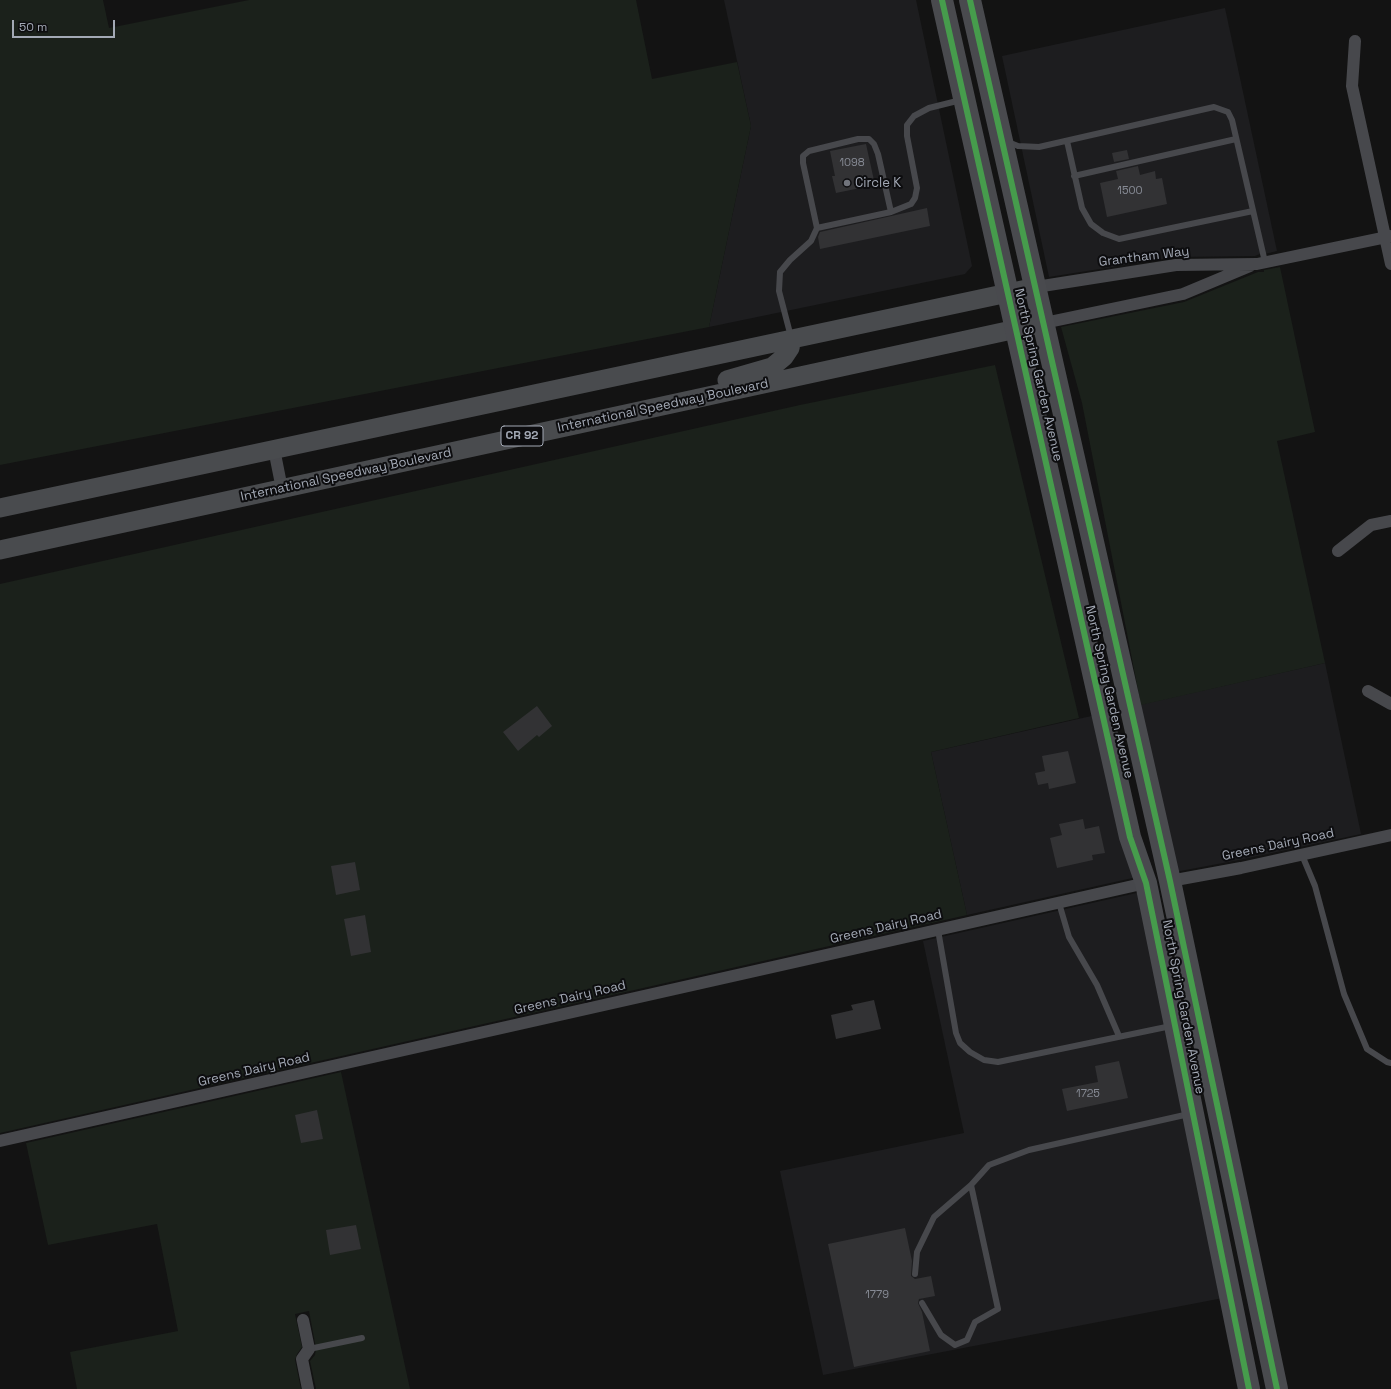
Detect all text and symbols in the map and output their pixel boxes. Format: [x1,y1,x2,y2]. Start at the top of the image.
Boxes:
scale bar [14,12,117,38]
text: 50 m [19,19,47,35]
house number: 1098 [839,156,865,170]
place label: Circle K [855,175,901,191]
marker: Circle K [842,178,852,188]
house number: 1500 [1117,184,1143,198]
street label: Grantham Way [1098,244,1190,270]
street label: North Spring Garden Avenue [1010,287,1066,463]
street label: International Speedway Boulevard [556,376,770,436]
road number: CR 92 [501,426,543,446]
street label: International Speedway Boulevard [239,445,453,505]
street label: North Spring Garden Avenue [1081,604,1137,780]
street label: Greens Dairy Road [1221,826,1335,864]
street label: Greens Dairy Road [829,907,943,947]
street label: North Spring Garden Avenue [1158,919,1208,1095]
street label: Greens Dairy Road [513,978,627,1018]
street label: Greens Dairy Road [197,1050,311,1090]
house number: 1725 [1076,1087,1100,1101]
house number: 1779 [865,1288,889,1302]

